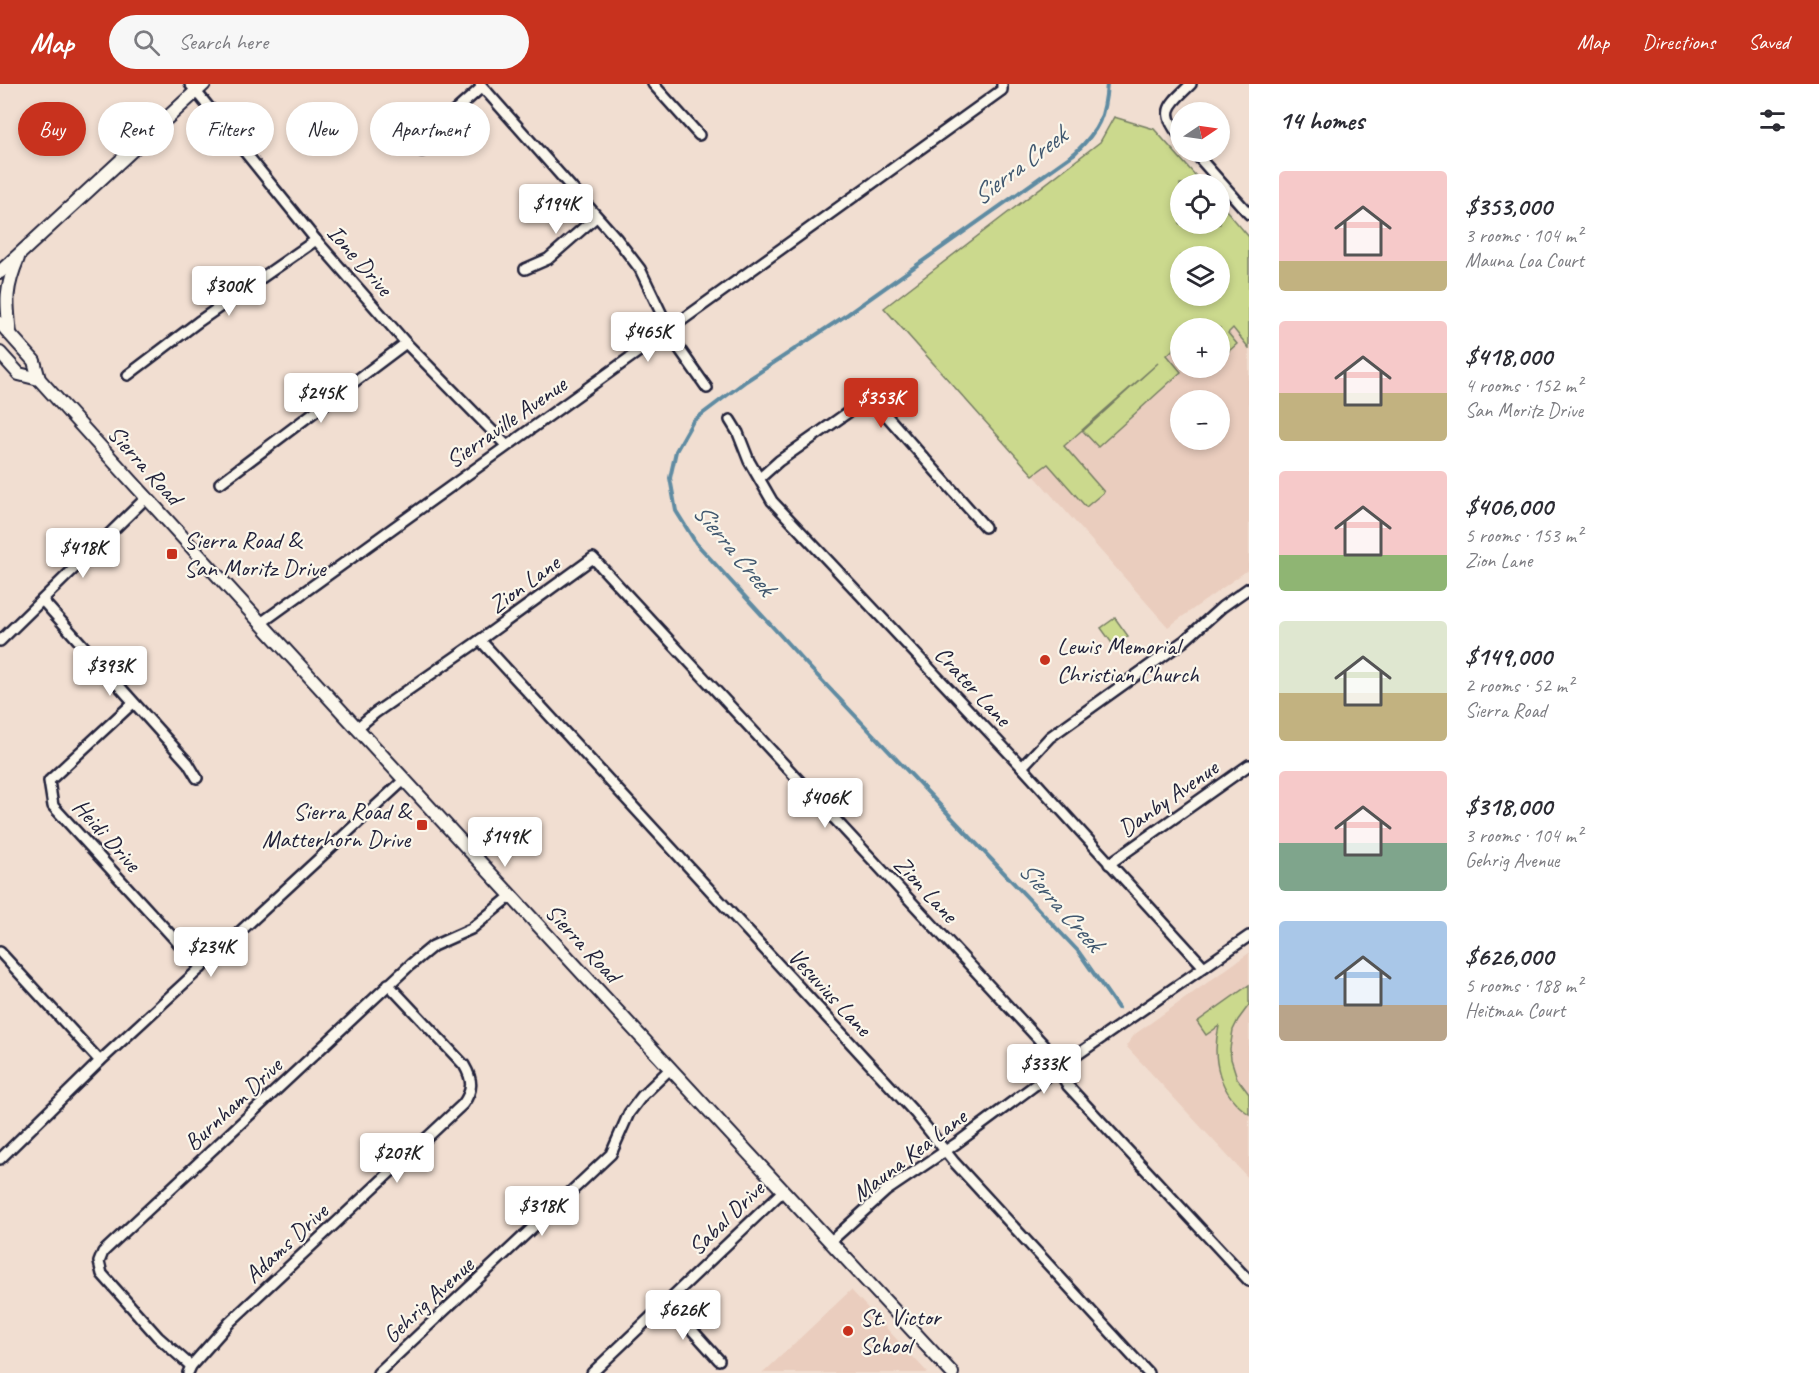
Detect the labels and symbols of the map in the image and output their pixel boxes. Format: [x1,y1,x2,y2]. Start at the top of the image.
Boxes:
north arrow [1170,102,1230,162]
water label: Sierra Creek [965,117,1077,212]
pin: $194K [514,184,598,235]
street label: Ione Drive [321,218,401,304]
pin: $300K [187,266,271,317]
pin: $465K [606,312,690,363]
street label: Sierraville Avenue [440,368,574,475]
pin: $245K [279,373,363,424]
pin: $353K [839,378,923,429]
street label: Sierra Road [101,419,191,514]
water label: Sierra Creek [686,496,785,605]
place label: Sierra Road & San Moritz Drive [184,525,328,583]
pin: $418K [41,528,125,579]
marker: Sierra Road & San Moritz Drive [165,547,179,561]
street label: Zion Lane [483,547,567,620]
place label: Lewis Memorial Christian Church [1057,631,1200,689]
street label: Crater Lane [928,639,1019,734]
pin: $393K [68,646,152,697]
marker: Lewis Memorial Christian Church [1038,653,1052,667]
street label: Danby Avenue [1112,752,1225,843]
pin: $406K [783,778,867,829]
street label: Heidi Drive [66,792,149,879]
place label: Sierra Road & Matterhorn Drive [262,796,412,854]
pin: $149K [463,817,547,868]
marker: Sierra Road & Matterhorn Drive [415,818,429,832]
street label: Zion Lane [887,849,966,930]
water label: Sierra Creek [1012,854,1113,961]
street label: Sierra Road [539,897,630,992]
pin: $234K [169,927,253,978]
street label: Vesuvius Lane [782,942,880,1044]
pin: $333K [1002,1044,1086,1095]
street label: Burnham Drive [178,1049,290,1157]
street label: Mauna Kea Lane [846,1101,974,1208]
pin: $207K [355,1133,439,1184]
street label: Sabal Drive [682,1173,772,1262]
pin: $318K [500,1186,584,1237]
street label: Adams Drive [238,1195,336,1289]
street label: Gehrig Avenue [376,1249,481,1350]
pin: $626K [641,1290,725,1341]
place label: St. Victor School [860,1302,943,1360]
marker: St. Victor School [841,1324,855,1338]

